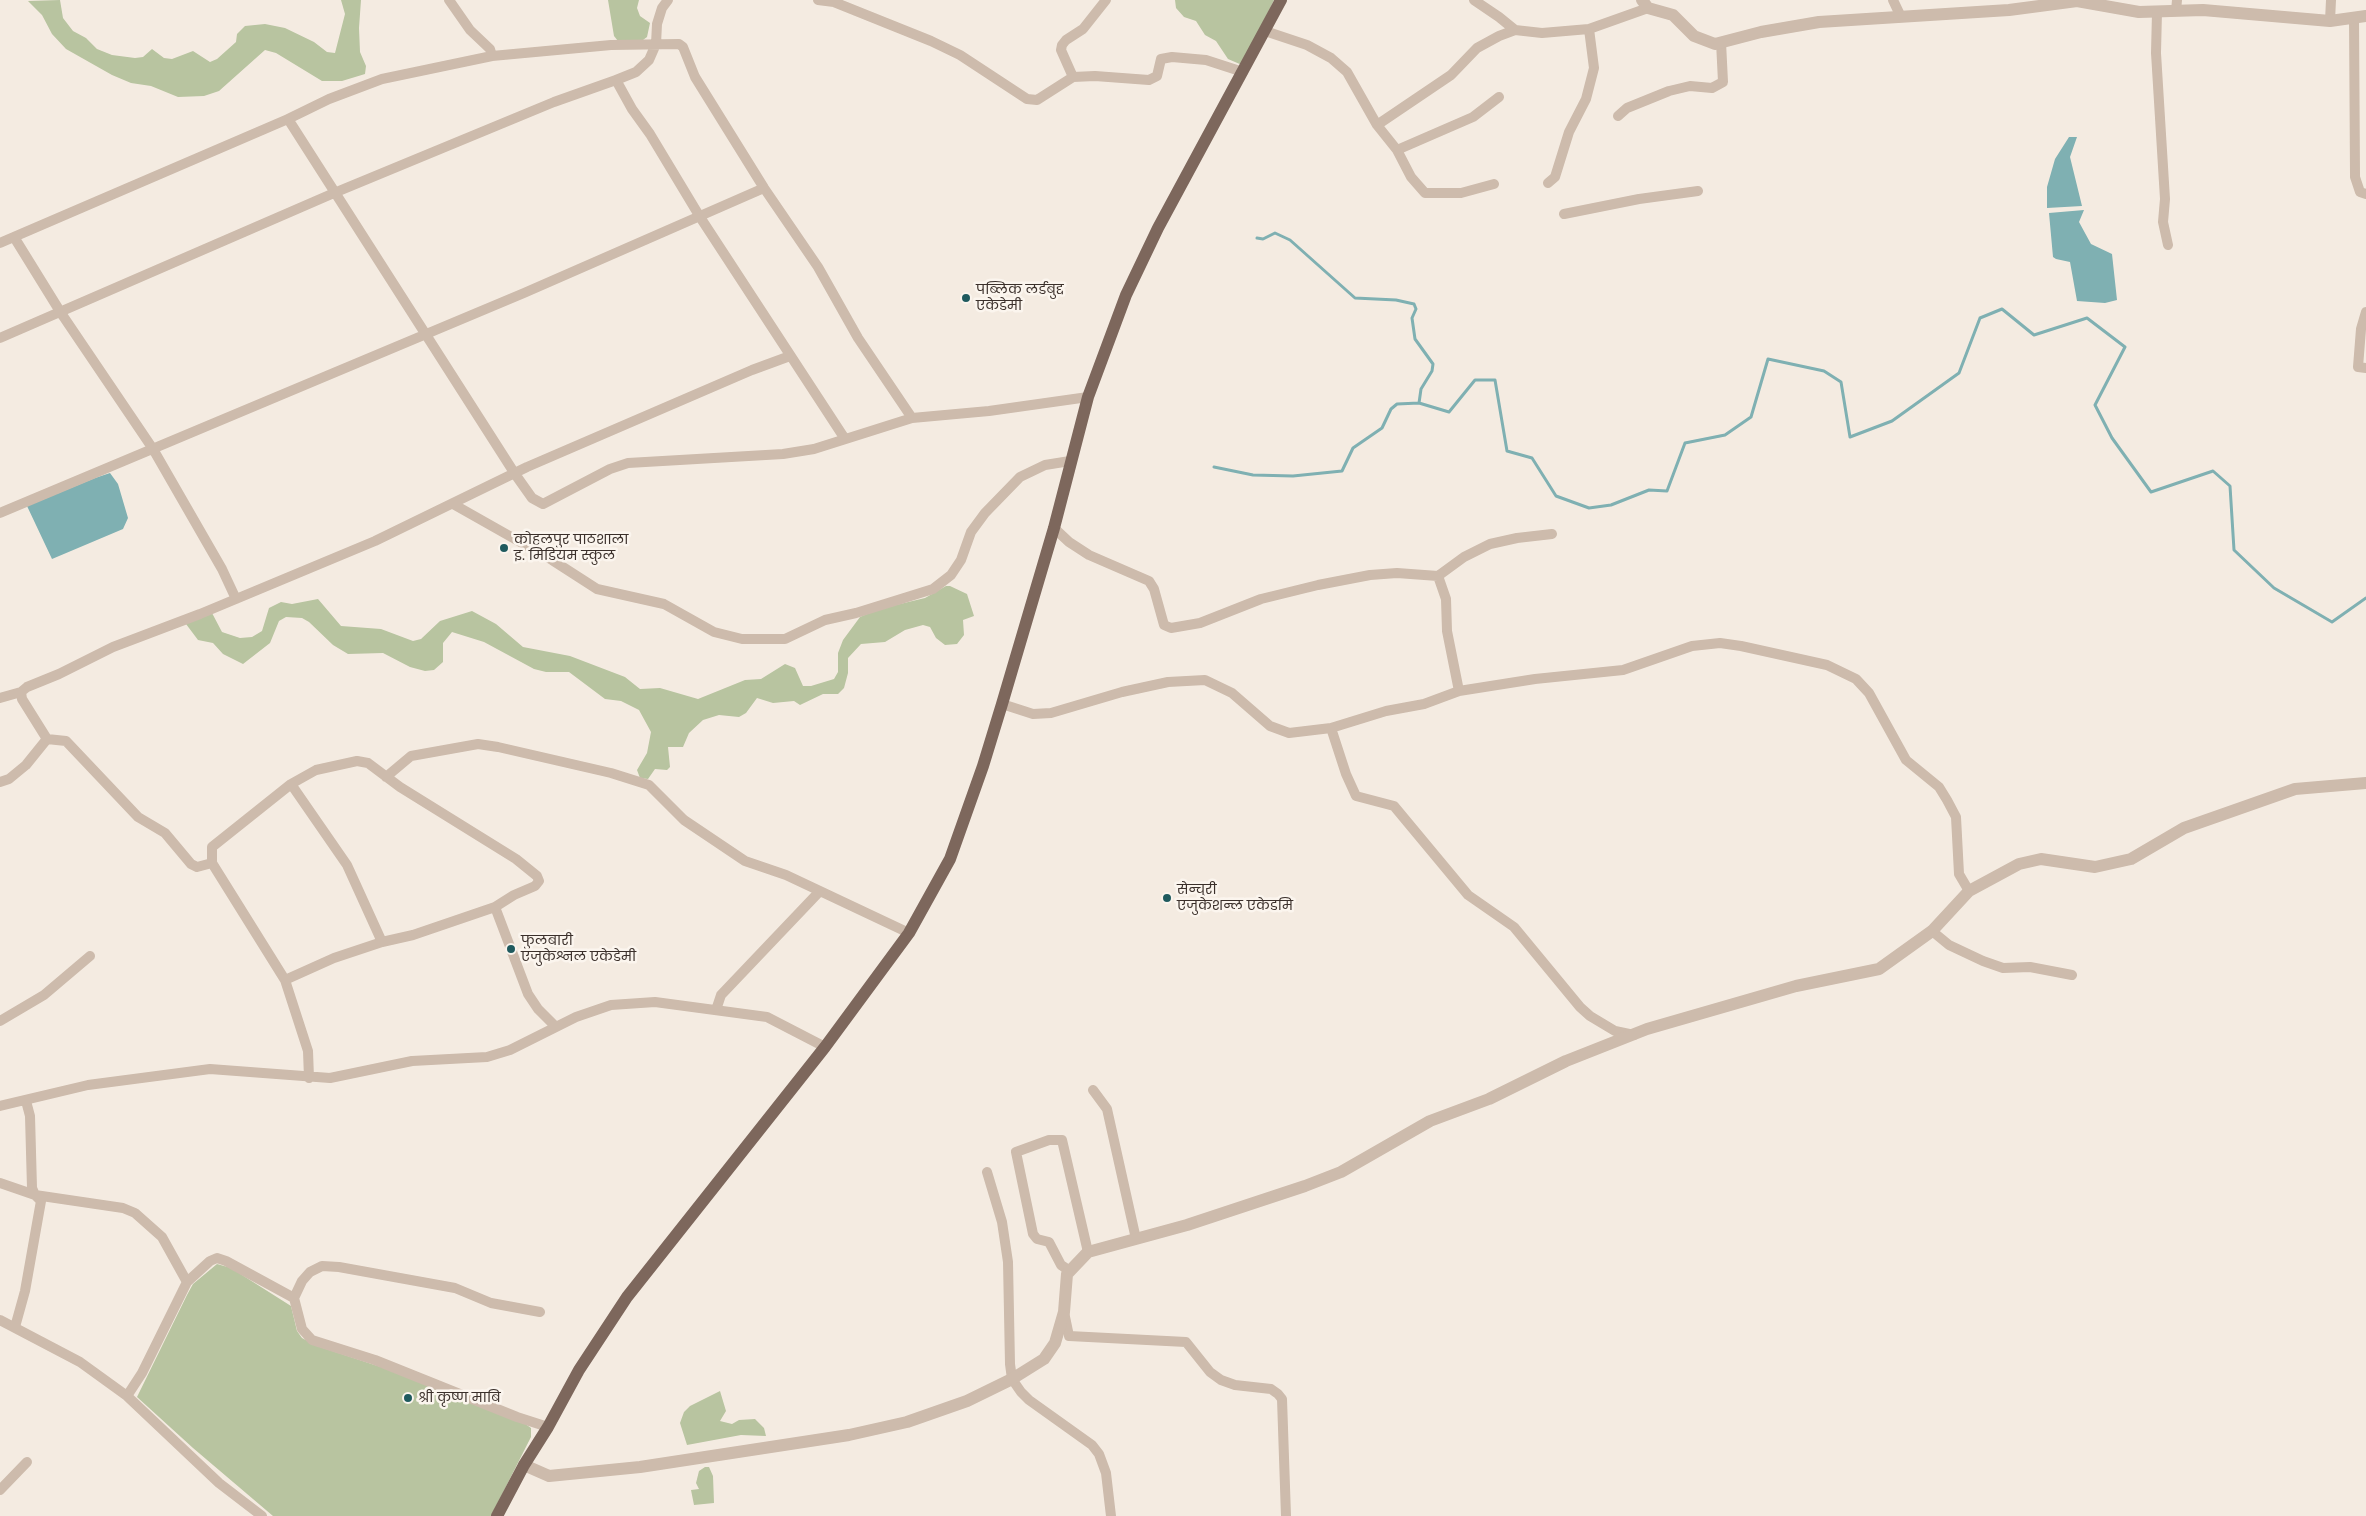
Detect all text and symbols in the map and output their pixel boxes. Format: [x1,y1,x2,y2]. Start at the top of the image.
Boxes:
place label: पब्लिक लर्डबुद्द एकेडेमी [976,282,1064,314]
marker: पब्लिक लर्डबुद्द एकेडेमी [960,292,972,304]
place label: कोहलपुर पाठशाला इ. मिडियम स्कुल [514,532,628,564]
marker: कोहलपुर पाठशाला इ. मिडियम स्कुल [498,542,510,554]
place label: सेन्चुरी एजुकेशन्ल एकेडमि [1177,882,1293,914]
marker: सेन्चुरी एजुकेशन्ल एकेडमि [1161,892,1173,904]
place label: फुलबारी एजुकेश्नल एकेडेमी [521,933,636,966]
marker: फुलबारी एजुकेश्नल एकेडेमी [505,943,517,955]
place label: श्री कृष्ण माबि [418,1390,501,1406]
marker: श्री कृष्ण माबि [402,1392,414,1404]

